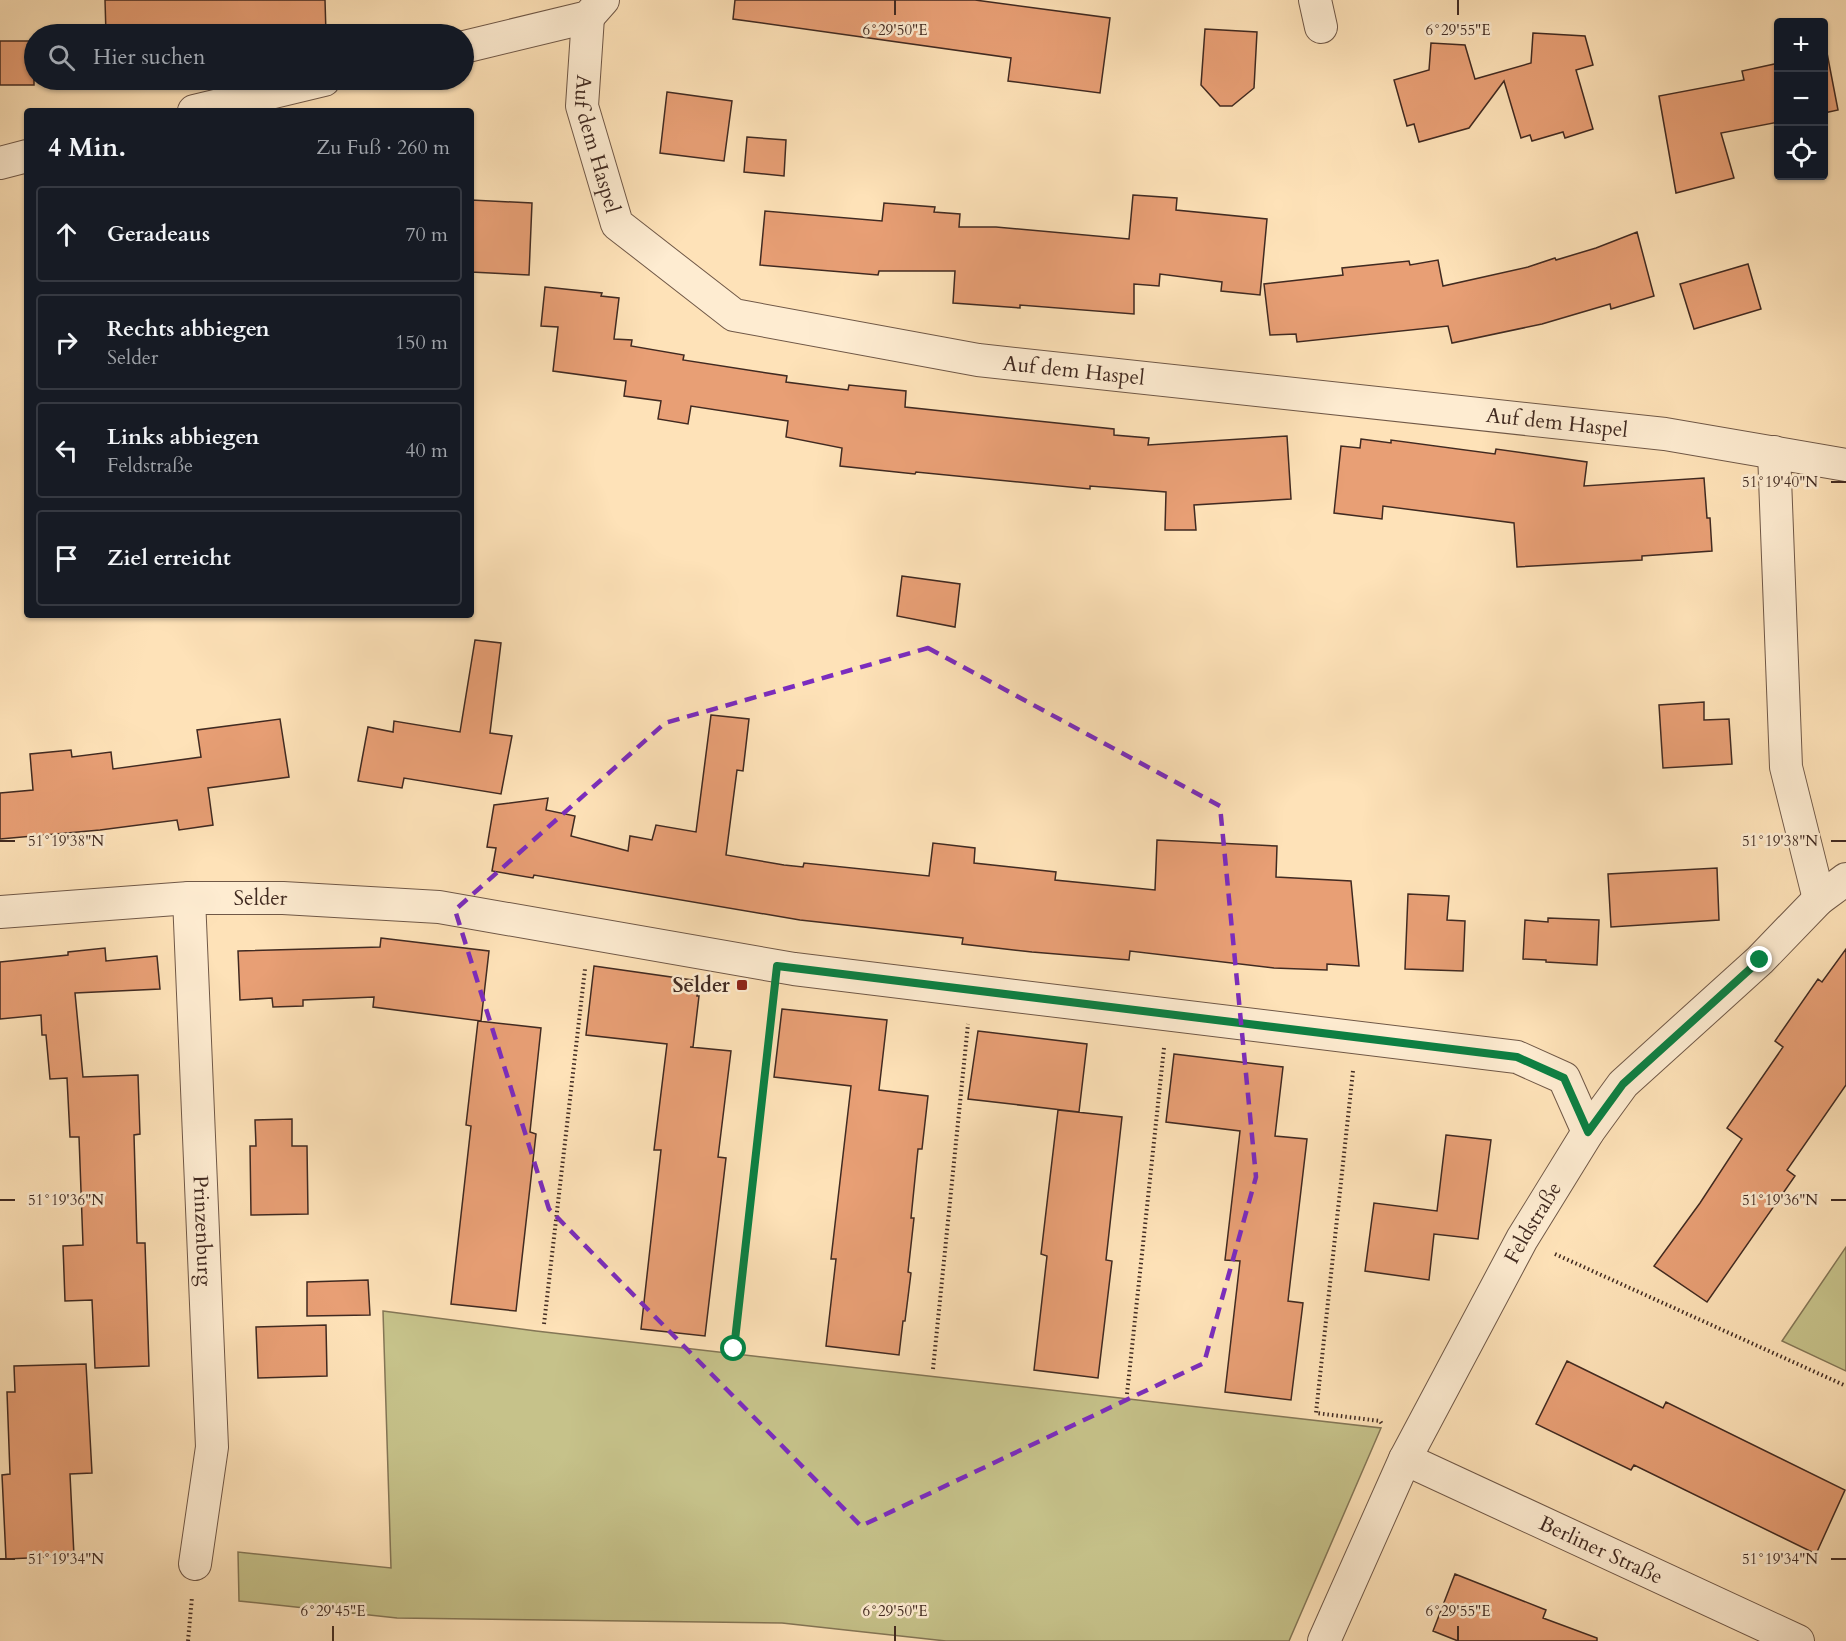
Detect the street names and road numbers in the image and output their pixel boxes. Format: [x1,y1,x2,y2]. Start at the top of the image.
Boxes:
street label: Auf dem Haspel [567,74,627,217]
street label: Auf dem Haspel [1001,349,1146,393]
street label: Auf dem Haspel [1485,401,1629,445]
street label: Selder [234,884,289,913]
street label: Prinzenburg [186,1175,219,1287]
street label: Feldstraße [1498,1176,1569,1269]
street label: Berliner Straße [1534,1509,1667,1591]

